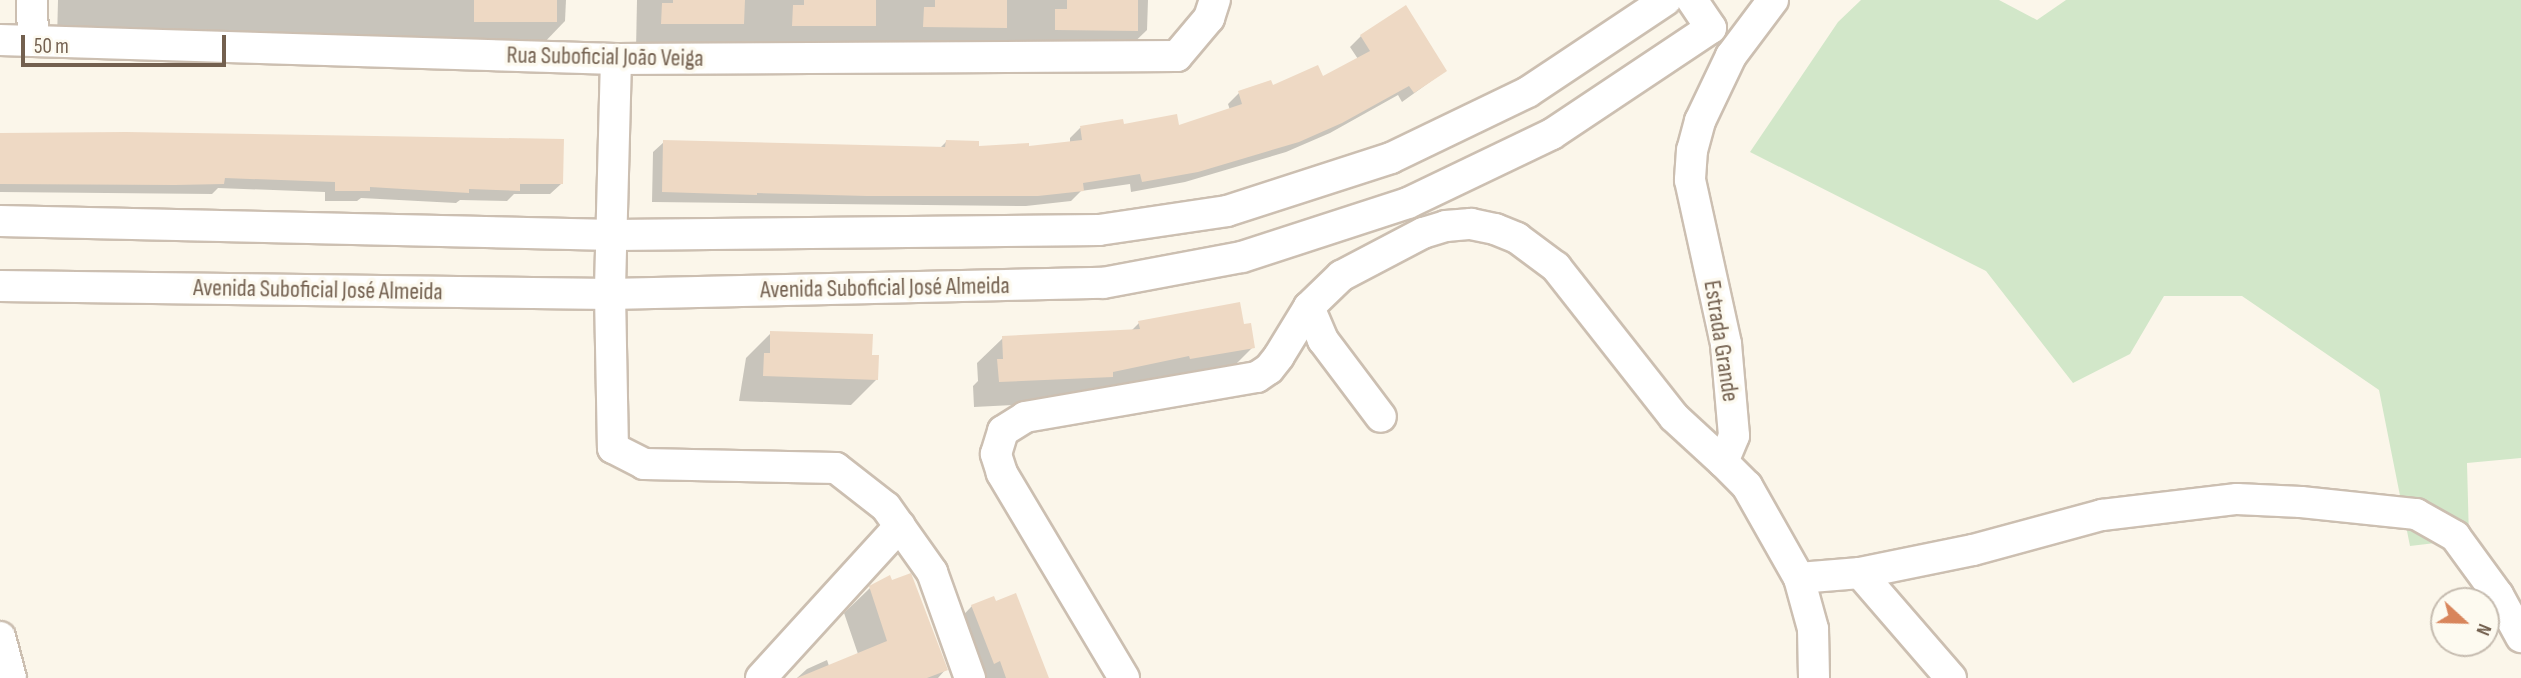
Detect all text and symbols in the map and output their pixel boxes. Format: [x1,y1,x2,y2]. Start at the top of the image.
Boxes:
scale bar [24,21,229,65]
text: 50 m [34,34,69,59]
street label: Rua Suboficial João Veiga [506,41,704,73]
street label: Avenida Suboficial José Almeida [760,271,1010,305]
street label: Avenida Suboficial José Almeida [193,273,443,307]
street label: Estrada Grande [1697,278,1745,404]
north arrow [2430,587,2500,657]
text: N [2471,620,2496,638]

